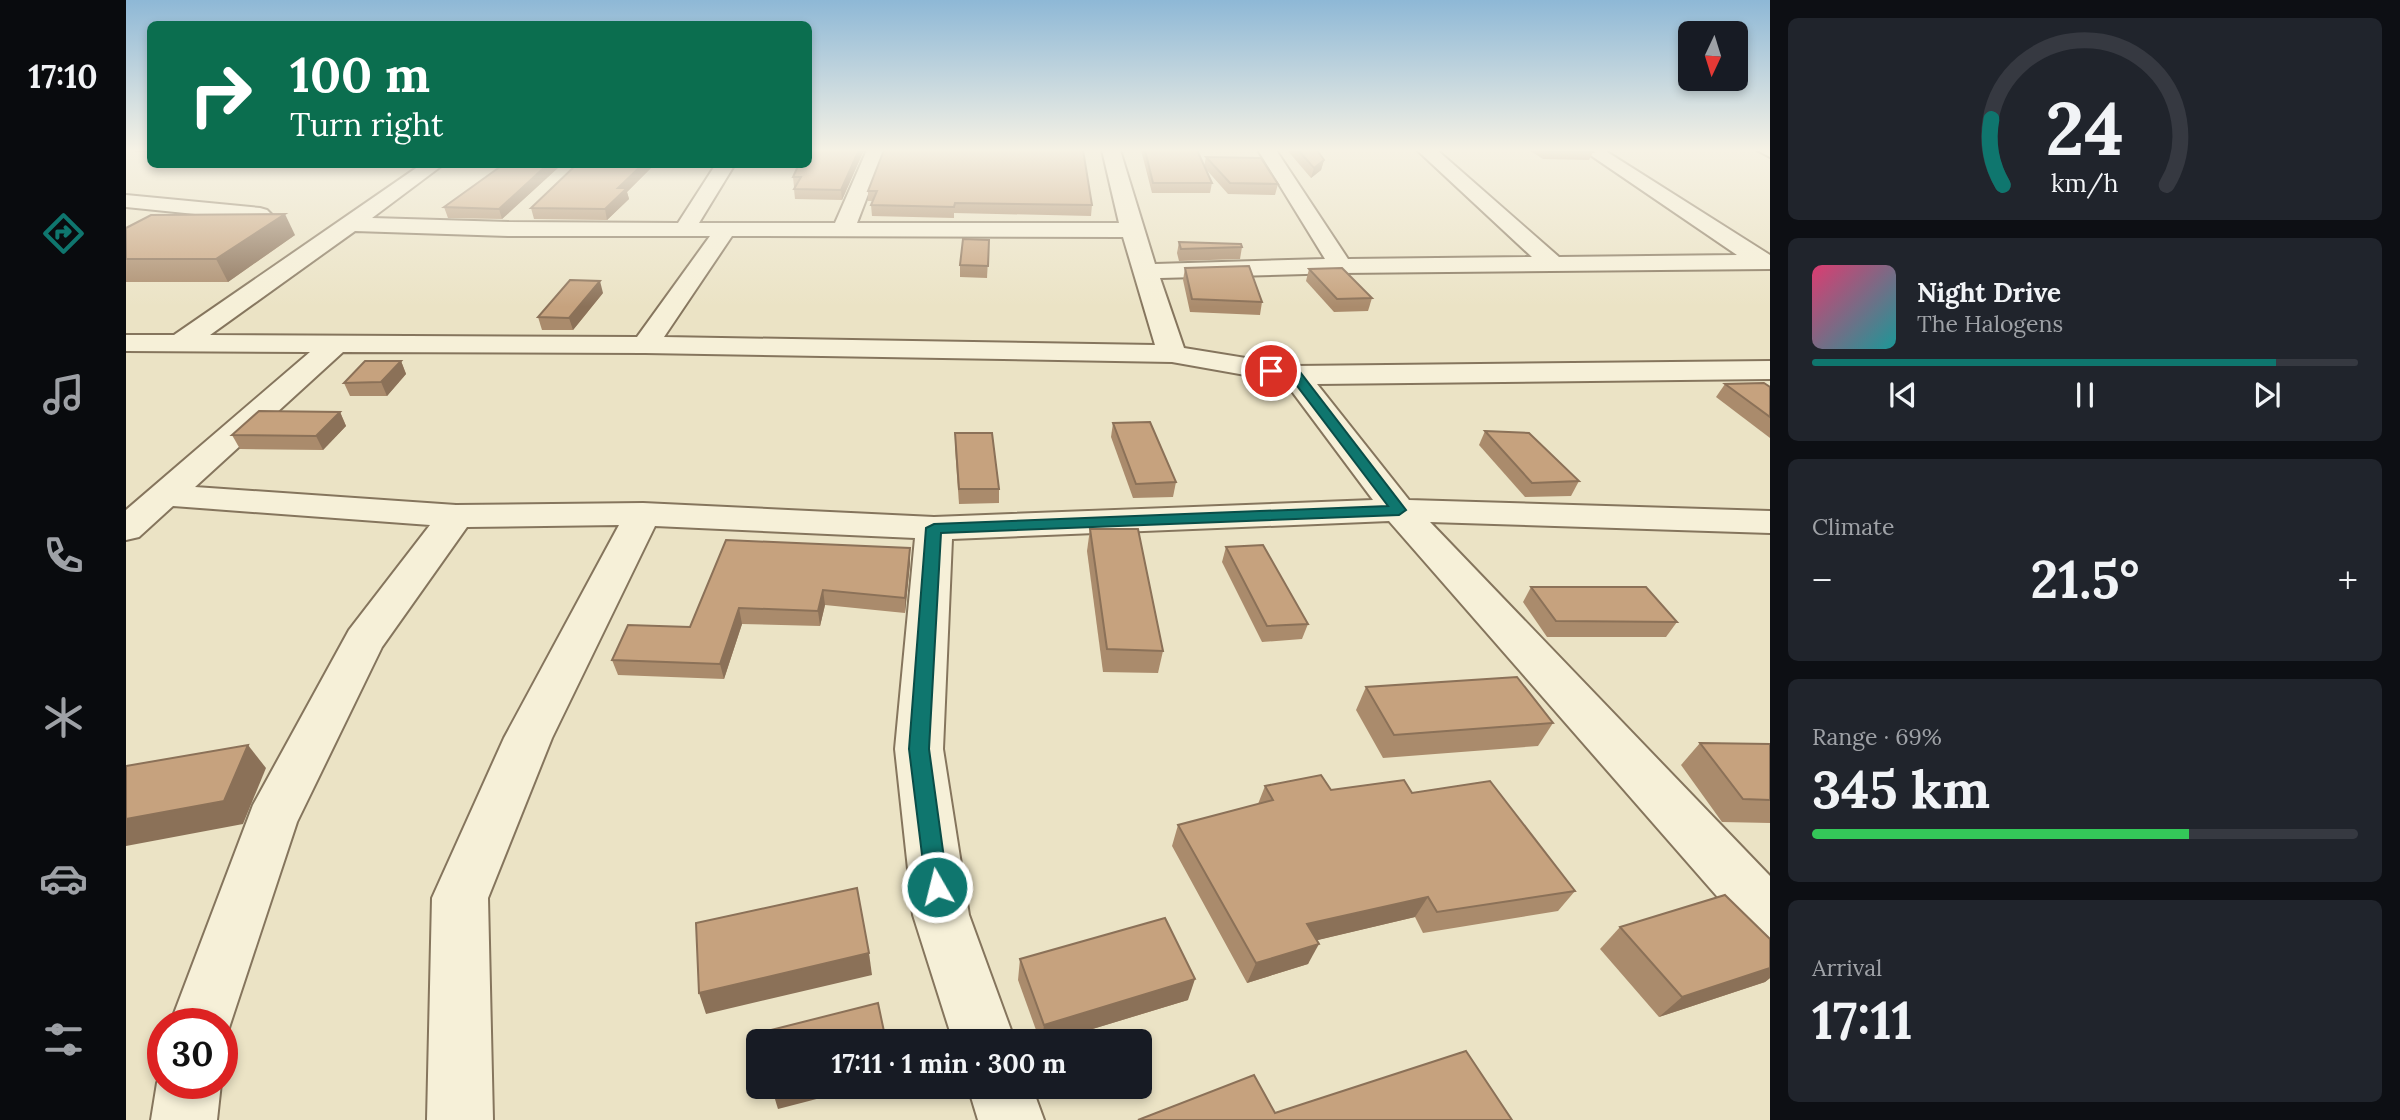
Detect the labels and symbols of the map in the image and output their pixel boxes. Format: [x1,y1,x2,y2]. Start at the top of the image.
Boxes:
north arrow [1678,21,1748,91]
pin [1241,341,1301,401]
position arrow [900,850,974,924]
speed limit sign: 30 [147,1008,238,1099]

